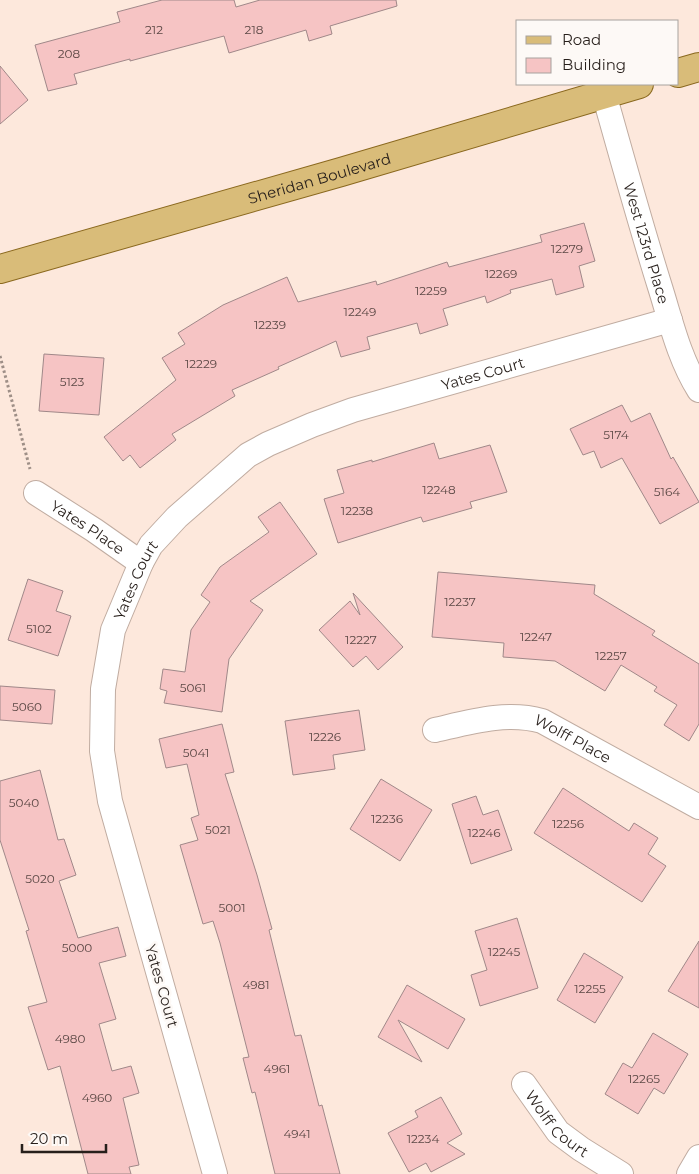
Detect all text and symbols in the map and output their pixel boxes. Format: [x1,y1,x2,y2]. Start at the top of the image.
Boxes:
legend [516,20,679,85]
house number: 212 [145,22,163,37]
house number: 218 [245,22,264,37]
text: Road [562,30,601,49]
house number: 208 [58,46,81,61]
text: Building [562,55,626,74]
street label: Sheridan Boulevard [246,148,393,208]
street label: West 123rd Place [620,180,674,306]
house number: 12279 [551,241,583,256]
house number: 12269 [485,266,517,281]
house number: 12259 [415,283,447,298]
house number: 12249 [344,304,376,319]
house number: 12239 [254,317,286,332]
street label: Yates Court [439,352,527,394]
house number: 12229 [185,356,217,371]
house number: 5123 [60,374,85,389]
house number: 5174 [603,427,629,442]
house number: 12248 [422,482,456,497]
house number: 5164 [654,484,680,499]
street label: Yates Place [47,496,129,558]
house number: 12238 [341,503,374,518]
street label: Yates Court [109,535,161,622]
house number: 12237 [444,594,476,609]
house number: 5102 [26,621,52,636]
house number: 12247 [520,629,552,644]
house number: 12227 [345,632,377,647]
house number: 12257 [595,648,627,663]
house number: 5061 [180,680,206,695]
house number: 5060 [12,699,42,714]
street label: Wolff Place [531,709,615,767]
house number: 12226 [309,729,341,744]
house number: 5041 [183,745,209,760]
house number: 5040 [9,795,39,810]
house number: 12236 [371,811,403,826]
house number: 12256 [552,816,584,831]
house number: 5021 [205,822,231,837]
house number: 12246 [468,825,500,840]
house number: 5020 [25,871,55,886]
house number: 5001 [218,900,246,915]
house number: 5000 [62,940,92,955]
street label: Yates Court [141,942,183,1030]
house number: 12245 [488,944,520,959]
house number: 4981 [242,977,270,992]
house number: 12255 [574,981,606,996]
house number: 4980 [55,1031,85,1046]
house number: 4961 [264,1061,290,1076]
house number: 12265 [628,1071,660,1086]
street label: Wolff Court [522,1086,592,1161]
house number: 4960 [82,1090,112,1105]
scale bar [22,1122,106,1154]
house number: 4941 [283,1126,311,1141]
text: 20 m [30,1129,68,1148]
house number: 12234 [407,1131,439,1146]

